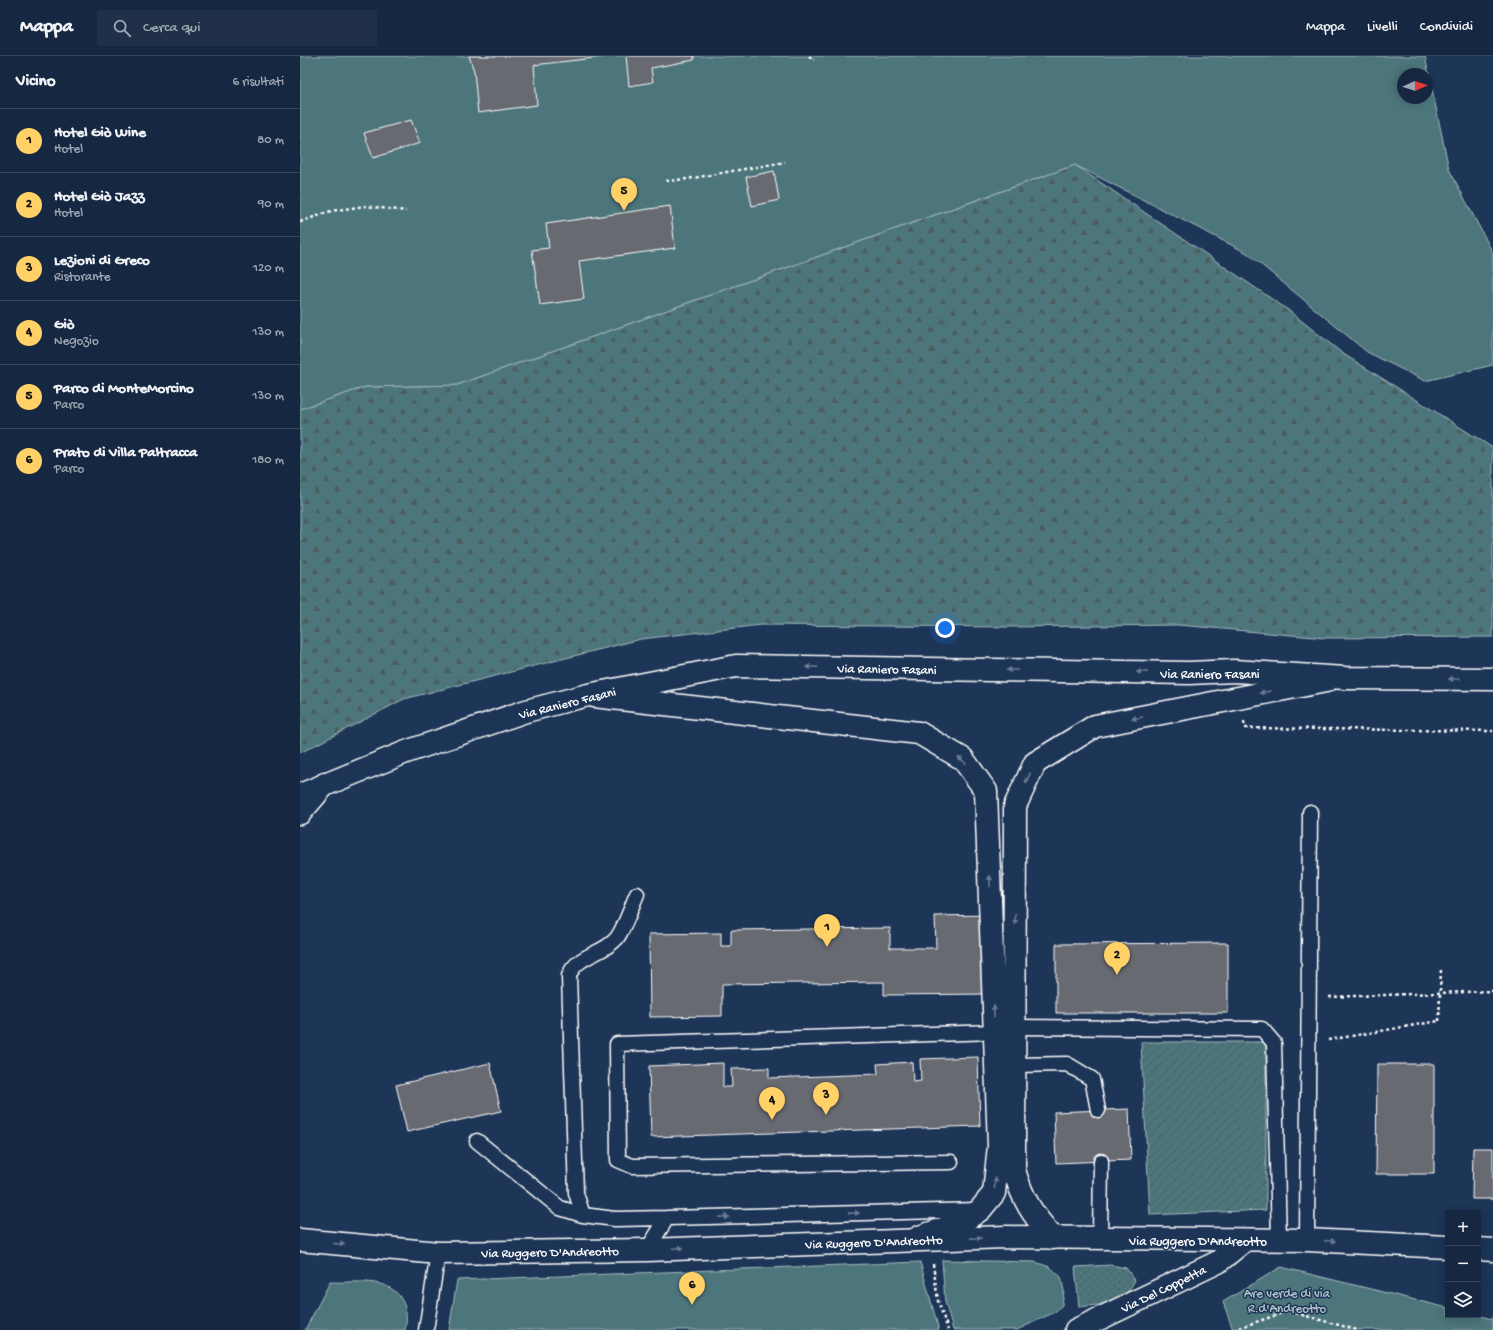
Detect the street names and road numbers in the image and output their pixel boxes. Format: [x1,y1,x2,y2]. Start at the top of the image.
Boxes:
street label: Via Raniero Fasani [836,662,937,679]
street label: Via Raniero Fasani [1159,668,1260,683]
street label: Via Raniero Fasani [517,685,618,724]
street label: Via Ruggero D'Andreotto [804,1234,943,1253]
street label: Via Ruggero D'Andreotto [1128,1235,1267,1250]
street label: Via Ruggero D'Andreotto [480,1245,619,1262]
street label: Via Del Coppetta [1118,1263,1210,1318]

